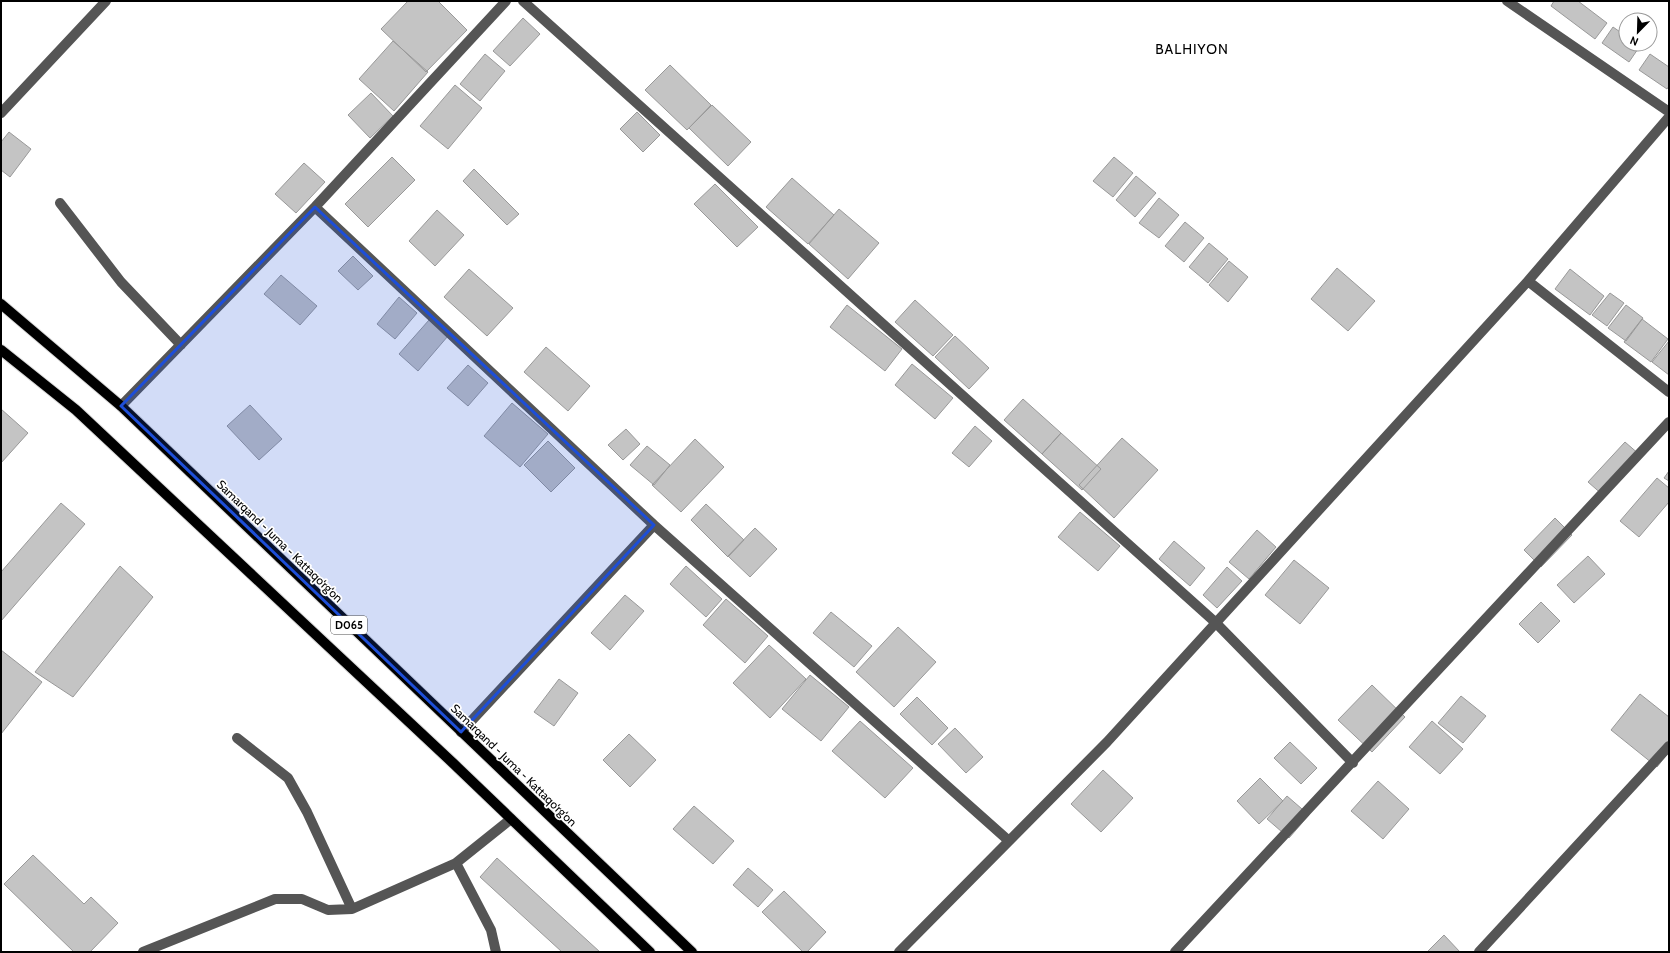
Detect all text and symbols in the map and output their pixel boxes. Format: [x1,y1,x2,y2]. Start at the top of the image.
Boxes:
north arrow [1618,12,1658,52]
text: N [1628,33,1640,49]
district label: BALHIYON [1155,40,1229,58]
street label: Samarqand - Juma - Kattaqo‘rg‘on [214,477,346,605]
road number: D065 [331,616,367,634]
street label: Samarqand - Juma - Kattaqo‘rg‘on [448,701,580,829]

